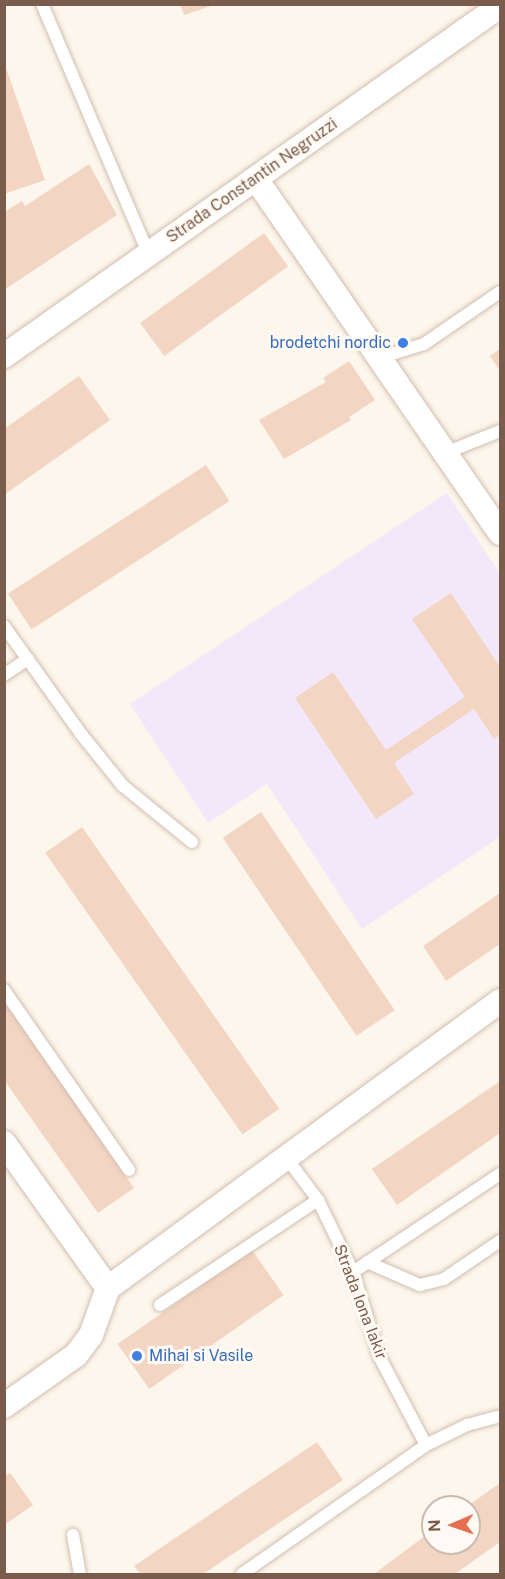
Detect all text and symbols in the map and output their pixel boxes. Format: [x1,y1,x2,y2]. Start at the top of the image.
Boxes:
street label: Strada Constantin Negruzzi [163,115,341,247]
place label: brodetchi nordic [270,333,391,353]
marker: brodetchi nordic [396,336,410,350]
street label: Strada Iona Iakir [329,1242,391,1362]
place label: Mihai si Vasile [149,1346,254,1366]
marker: Mihai si Vasile [130,1349,144,1363]
north arrow [421,1495,481,1555]
text: N [425,1519,444,1532]

